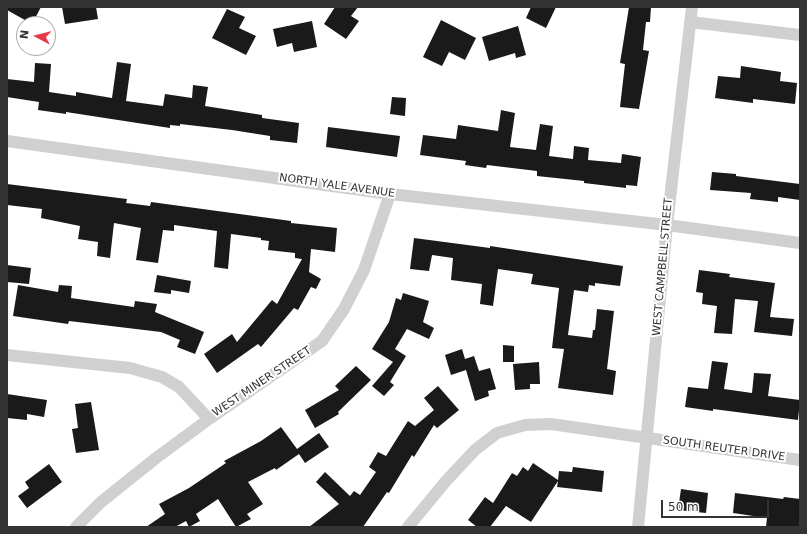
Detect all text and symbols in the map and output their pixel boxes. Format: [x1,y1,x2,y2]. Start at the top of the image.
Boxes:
north arrow [16,16,56,56]
text: N [18,29,32,40]
street label: NORTH YALE AVENUE [278,171,396,201]
street label: WEST CAMPBELL STREET [650,197,676,337]
street label: WEST MINER STREET [210,344,314,420]
street label: SOUTH REUTER DRIVE [662,434,786,464]
scale bar [663,492,771,518]
text: 50 m [668,500,699,514]

